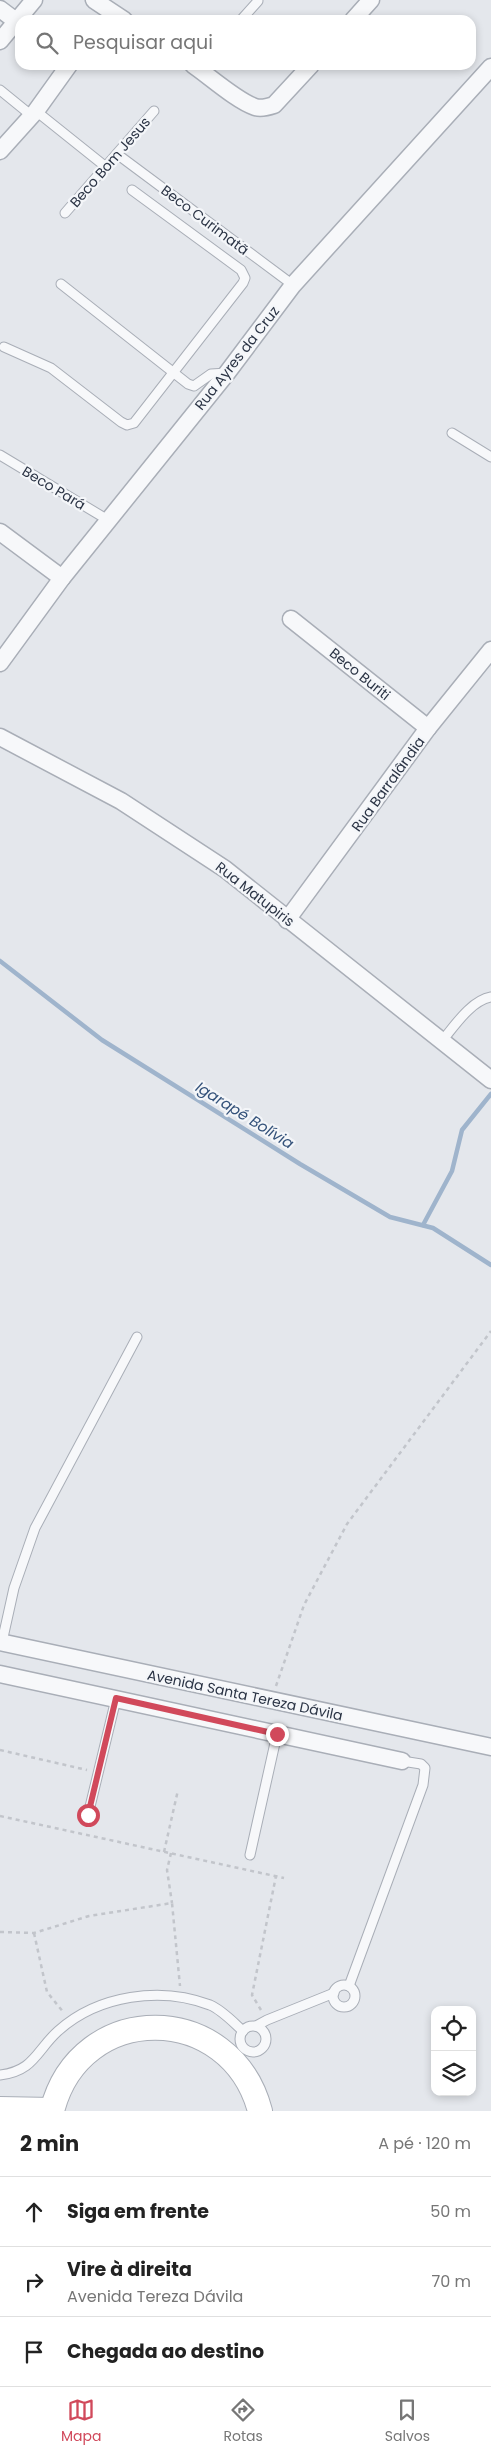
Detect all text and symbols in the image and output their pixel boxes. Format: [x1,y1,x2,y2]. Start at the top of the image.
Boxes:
search box [15,15,476,70]
icon: search [33,29,61,57]
text: Pesquisar aqui [73,29,213,56]
street label: Beco Bom Jesus [65,112,155,212]
street label: Beco Curimatã [157,180,253,260]
street label: Rua Ayres da Cruz [190,302,284,414]
street label: Beco Pará [19,461,89,515]
street label: Beco Buriti [325,643,395,705]
street label: Rua Barralândia [347,732,429,836]
street label: Rua Matupiris [211,857,299,931]
water label: Igarapé Bolívia [192,1076,298,1154]
street label: Avenida Santa Tereza Dávila [145,1665,345,1725]
route end [266,1723,289,1746]
route start [77,1804,100,1827]
map controls [431,2006,476,2096]
button: locate [431,2006,476,2051]
button: layers [431,2051,476,2096]
text: 2 min [20,2129,79,2158]
text: A pé · 120 m [378,2132,471,2155]
icon: ahead [20,2198,48,2226]
text: Siga em frente [67,2198,209,2225]
text: 50 m [430,2200,471,2223]
text: Vire à direita [67,2256,192,2283]
icon: right [20,2268,48,2296]
text: 70 m [431,2270,471,2293]
text: Avenida Tereza Dávila [67,2285,243,2308]
icon: arrive [20,2338,48,2366]
text: Chegada ao destino [67,2338,264,2365]
tab: Mapa [61,2396,101,2447]
tab: Rotas [223,2396,263,2447]
tab: Salvos [385,2396,430,2447]

